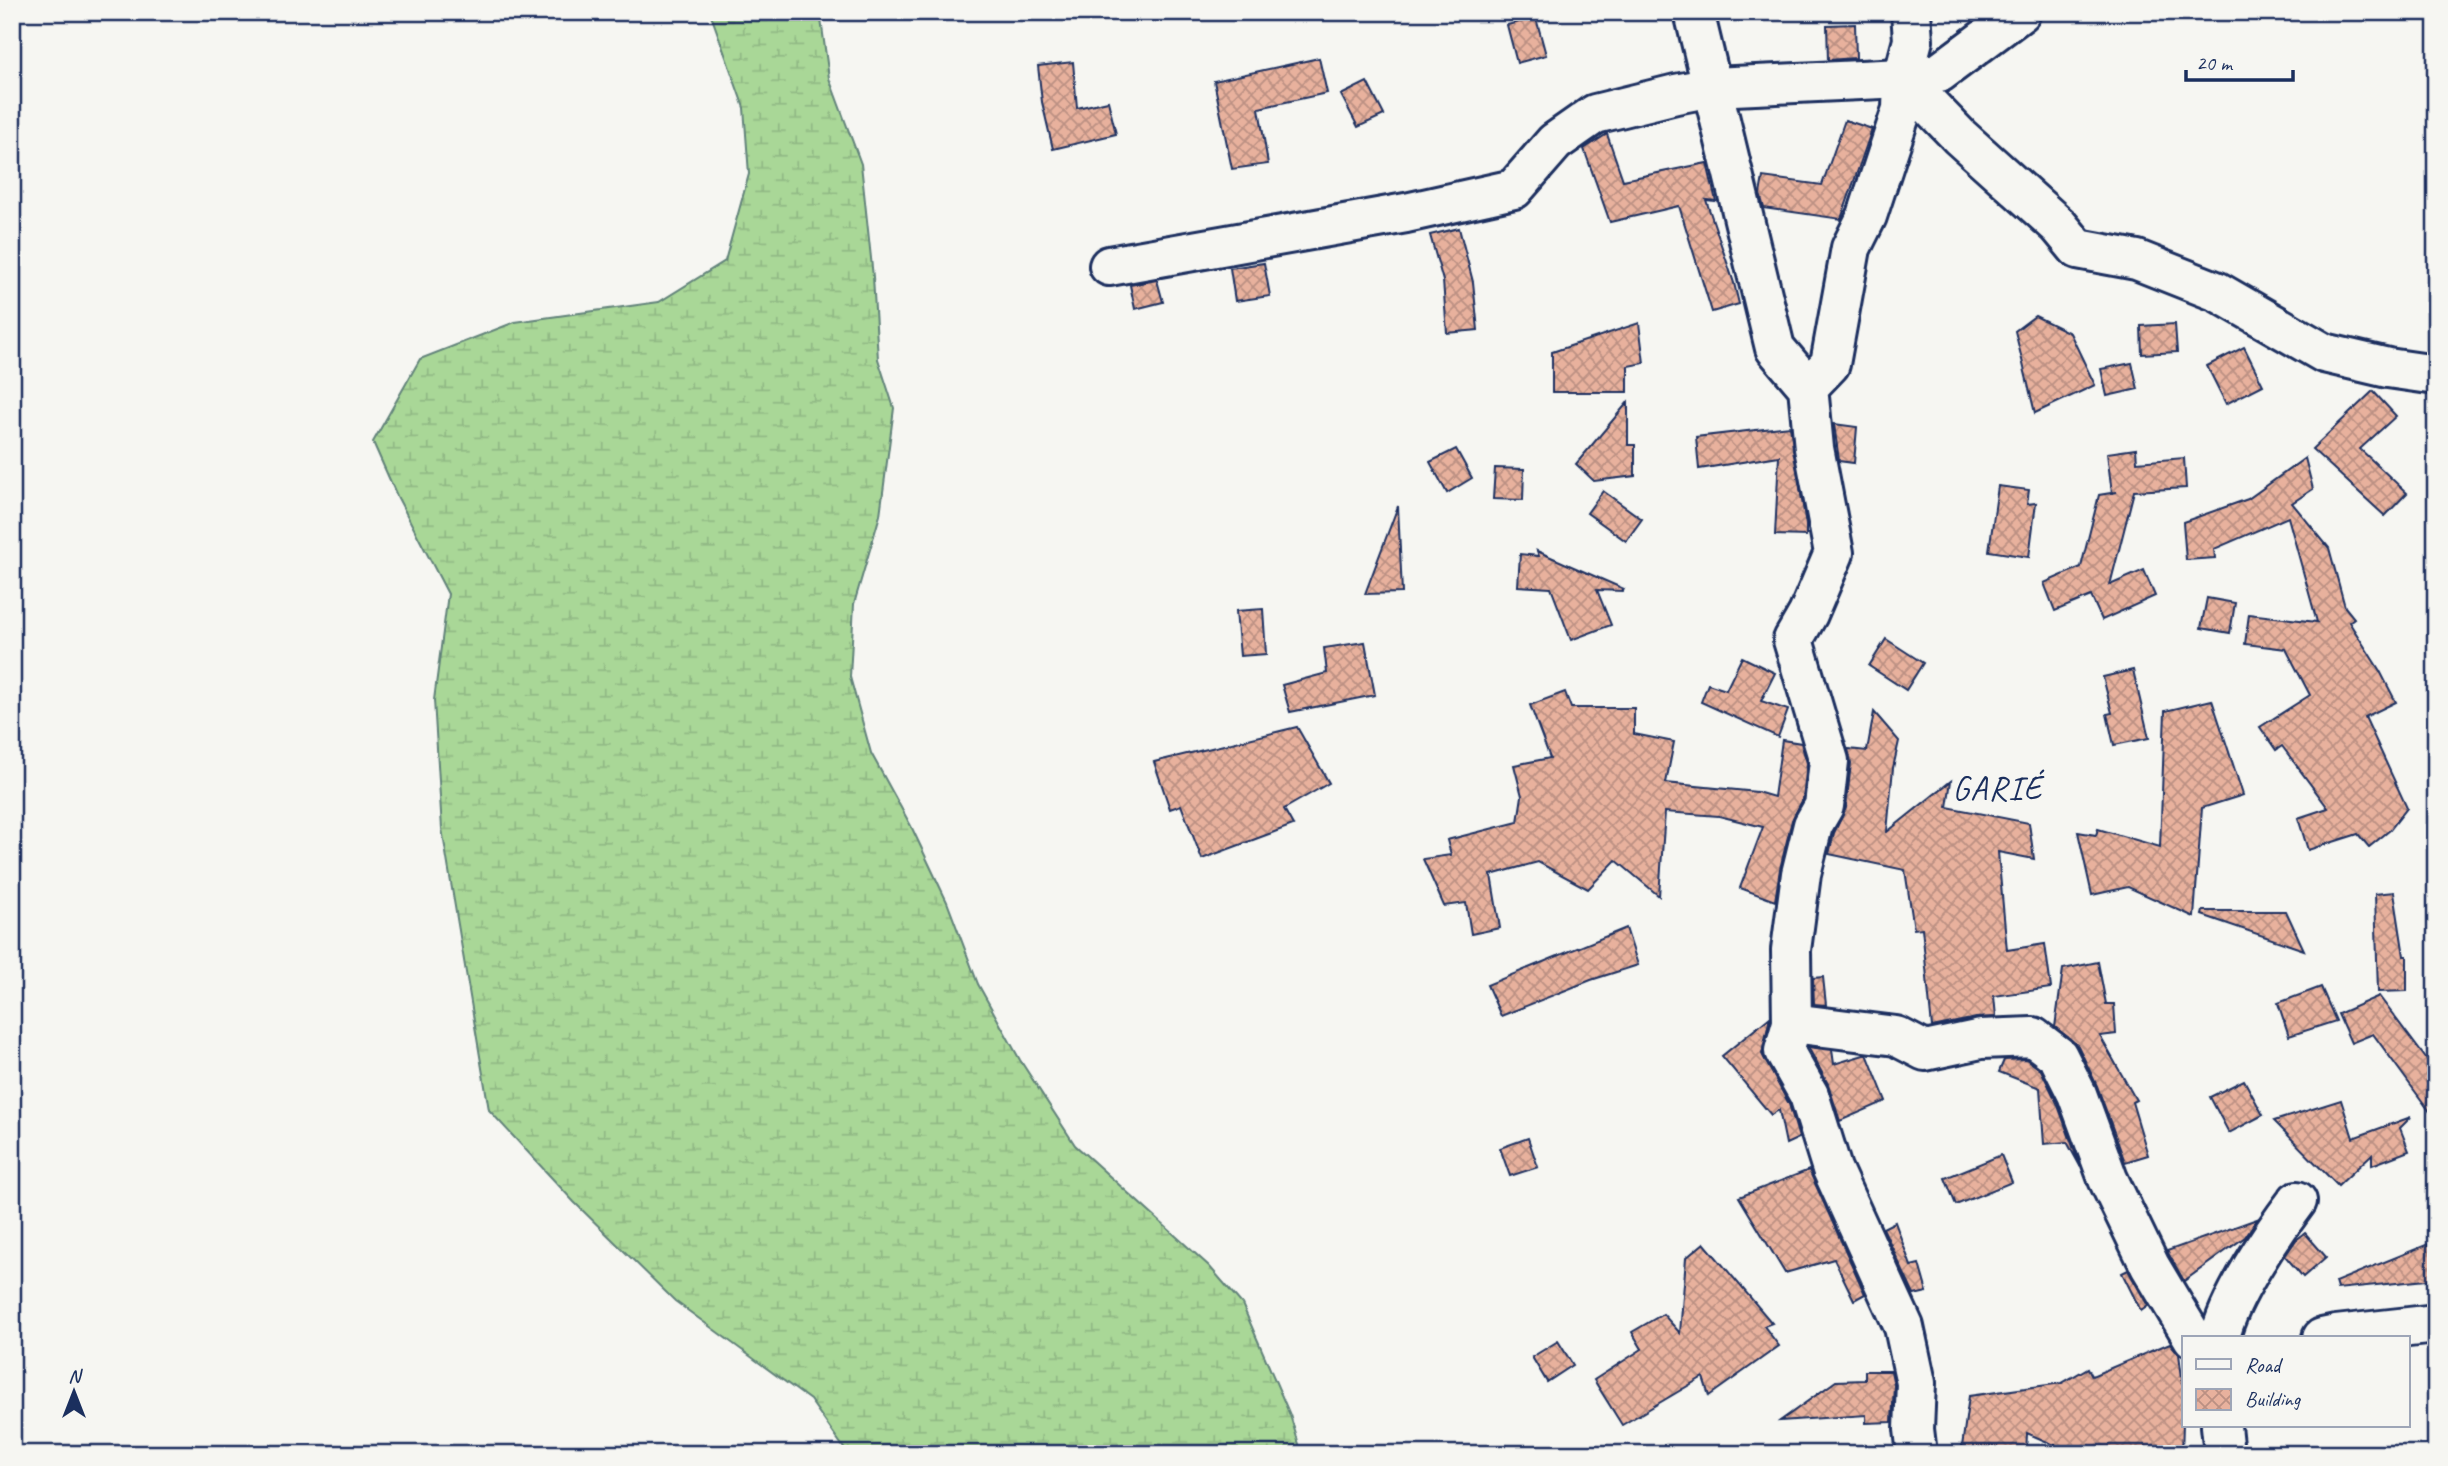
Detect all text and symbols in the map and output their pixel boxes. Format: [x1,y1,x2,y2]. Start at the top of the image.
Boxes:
scale bar [2186,38,2292,82]
text: 20 m [2196,50,2234,76]
district label: GARIÉ [1953,767,2045,809]
legend [2182,1336,2410,1428]
text: Road [2245,1352,2284,1378]
north arrow [38,1358,108,1428]
text: N [68,1364,83,1388]
text: Building [2245,1386,2302,1412]

